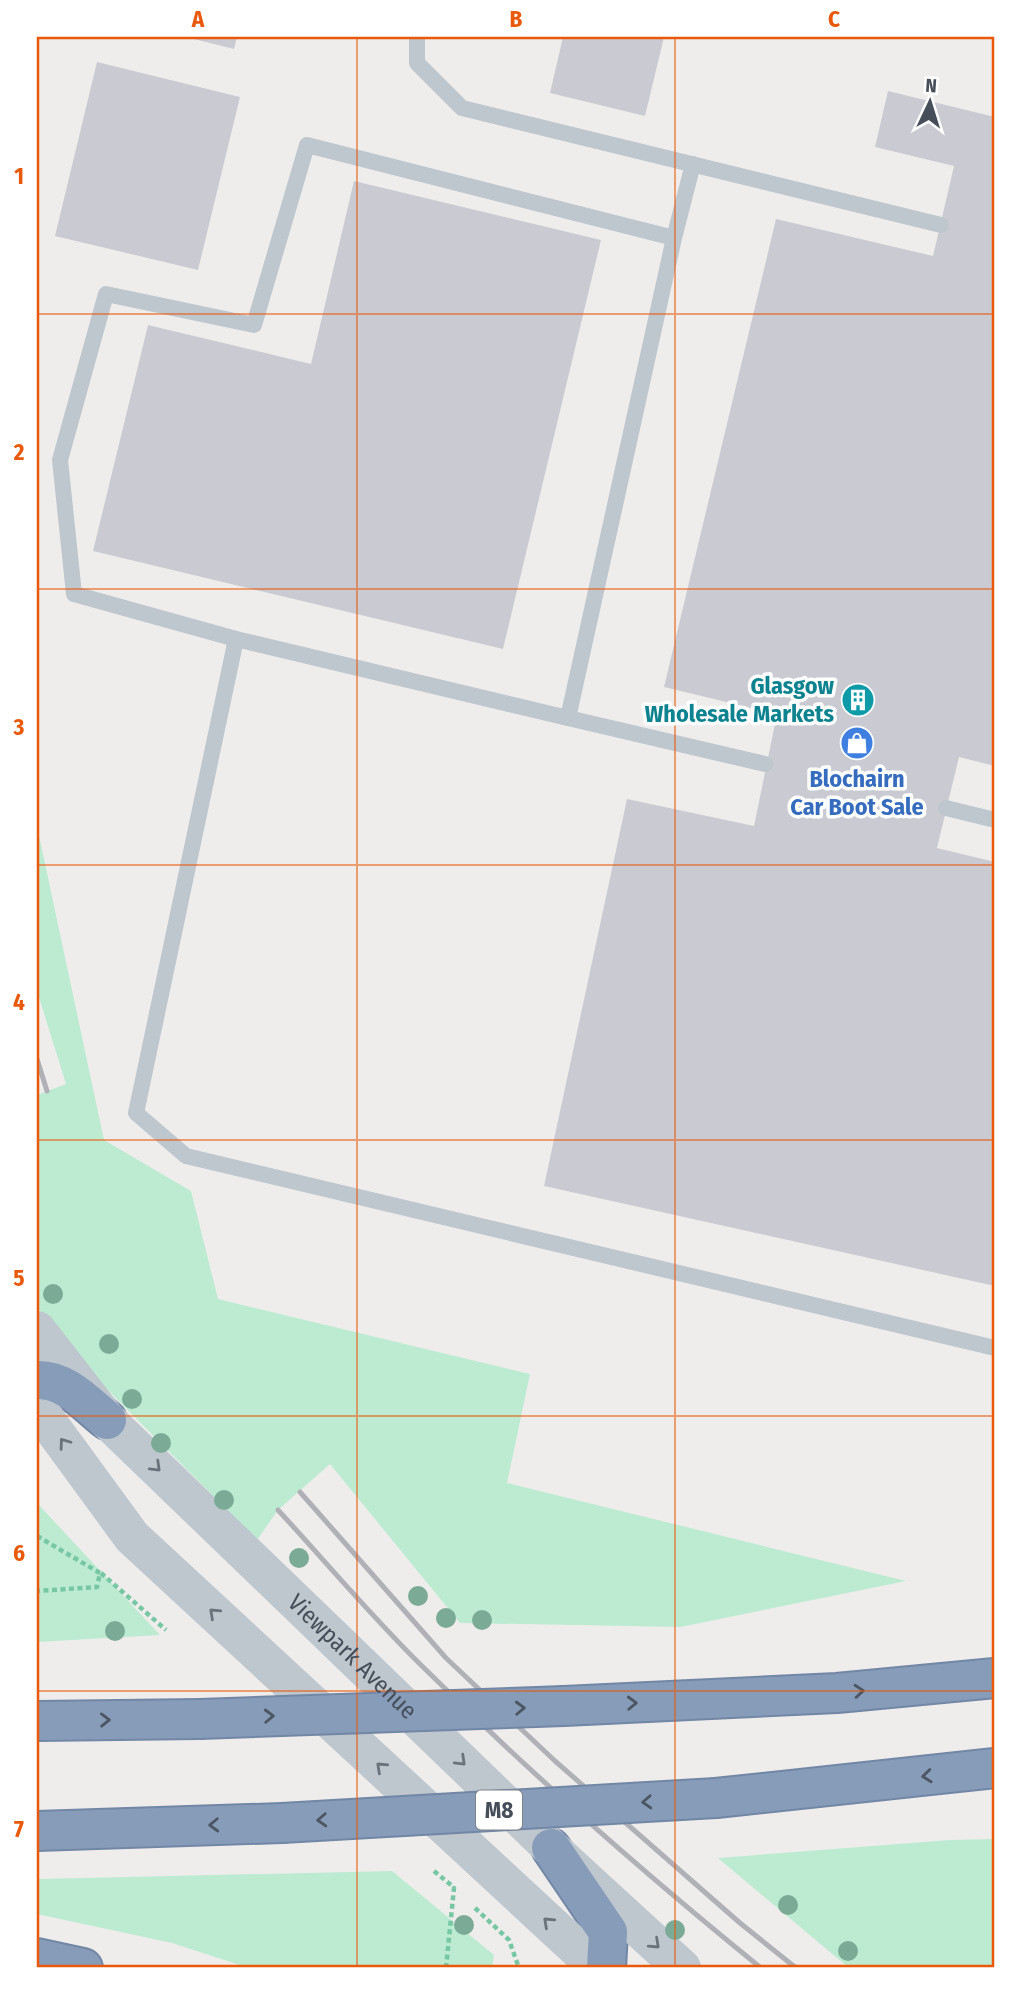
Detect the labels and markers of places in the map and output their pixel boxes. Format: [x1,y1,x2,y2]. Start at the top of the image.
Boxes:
place label: Glasgow Wholesale Markets [645,672,835,728]
building icon: Glasgow Wholesale Markets [839,681,877,719]
shop icon: Blochairn Car Boot Sale [838,724,876,762]
place label: Blochairn Car Boot Sale [790,765,924,821]

